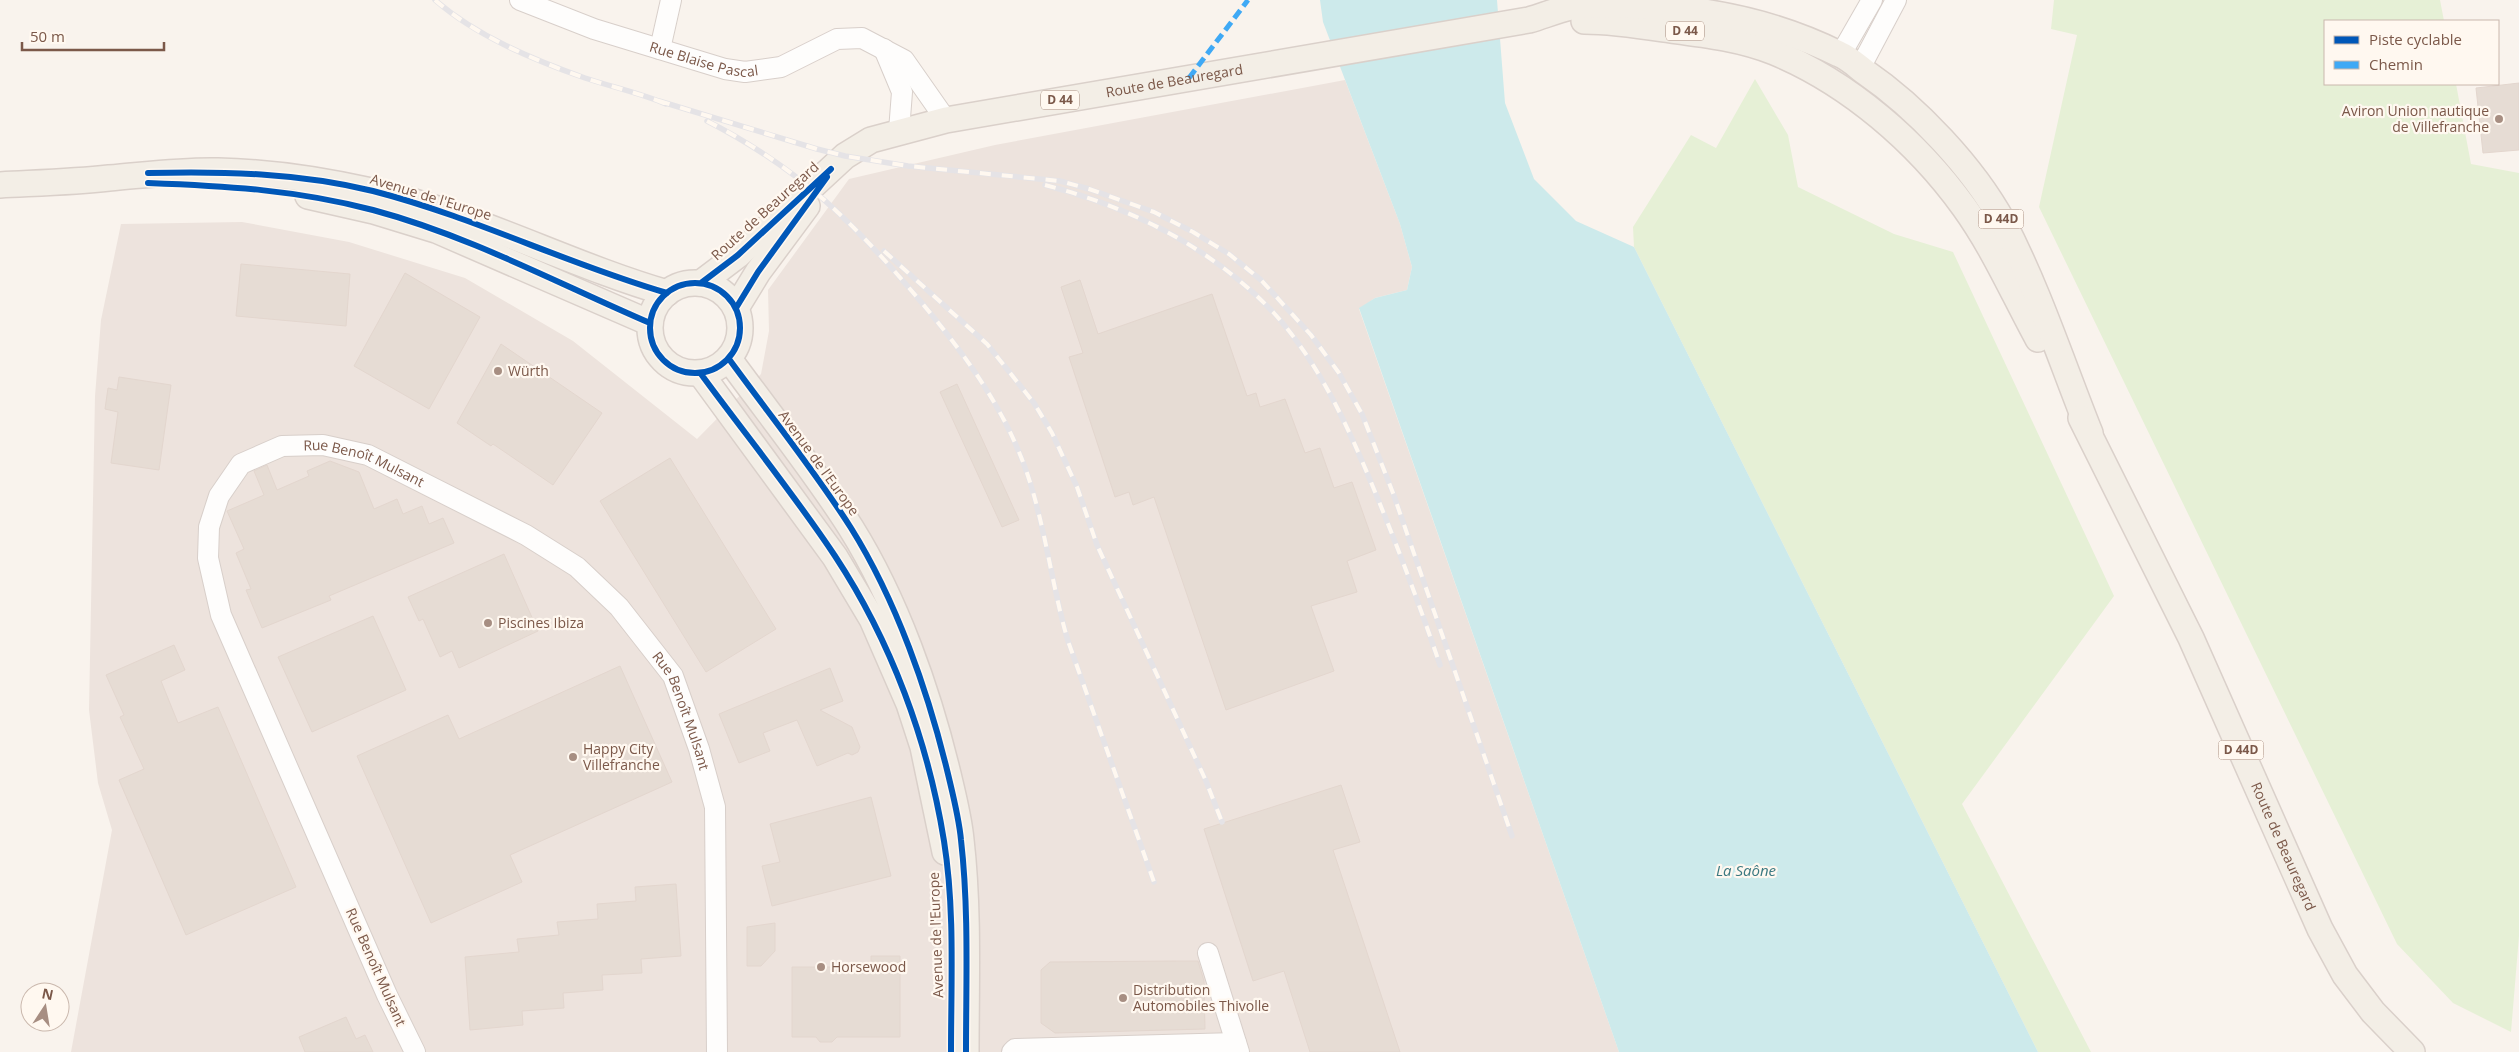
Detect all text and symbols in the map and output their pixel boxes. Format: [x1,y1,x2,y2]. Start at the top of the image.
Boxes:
scale bar [22,20,165,52]
legend [2324,20,2499,85]
road number: D 44 [1666,22,1704,40]
text: 50 m [30,26,65,46]
text: Piste cyclable [2369,29,2462,49]
street label: Rue Blaise Pascal [647,37,759,81]
text: Chemin [2369,54,2423,74]
street label: Route de Beauregard [1104,59,1244,101]
road number: D 44 [1041,90,1079,110]
place label: Aviron Union nautique de Villefranche [2342,101,2489,136]
marker: Aviron Union nautique de Villefranche [2493,113,2505,125]
street label: Route de Beauregard [707,157,823,264]
street label: Avenue de l'Europe [368,169,494,224]
road number: D 44D [1978,210,2024,228]
place label: Würth [508,361,549,380]
marker: Würth [492,365,504,377]
street label: Avenue de l'Europe [775,406,864,519]
street label: Rue Benoît Mulsant [303,435,428,491]
place label: Piscines Ibiza [498,613,584,632]
marker: Piscines Ibiza [482,617,494,629]
street label: Rue Benoît Mulsant [648,647,714,772]
place label: Happy City Villefranche [583,739,660,774]
road number: D 44D [2218,740,2264,760]
marker: Happy City Villefranche [567,751,579,763]
street label: Route de Beauregard [2247,779,2321,914]
water label: La Saône [1716,860,1777,880]
street label: Avenue de l'Europe [924,872,947,998]
street label: Rue Benoît Mulsant [342,905,411,1029]
place label: Horsewood [831,957,906,976]
marker: Horsewood [815,961,827,973]
place label: Distribution Automobiles Thivolle [1133,980,1269,1015]
north arrow [20,982,70,1032]
text: N [40,983,55,1004]
marker: Distribution Automobiles Thivolle [1117,992,1129,1004]

